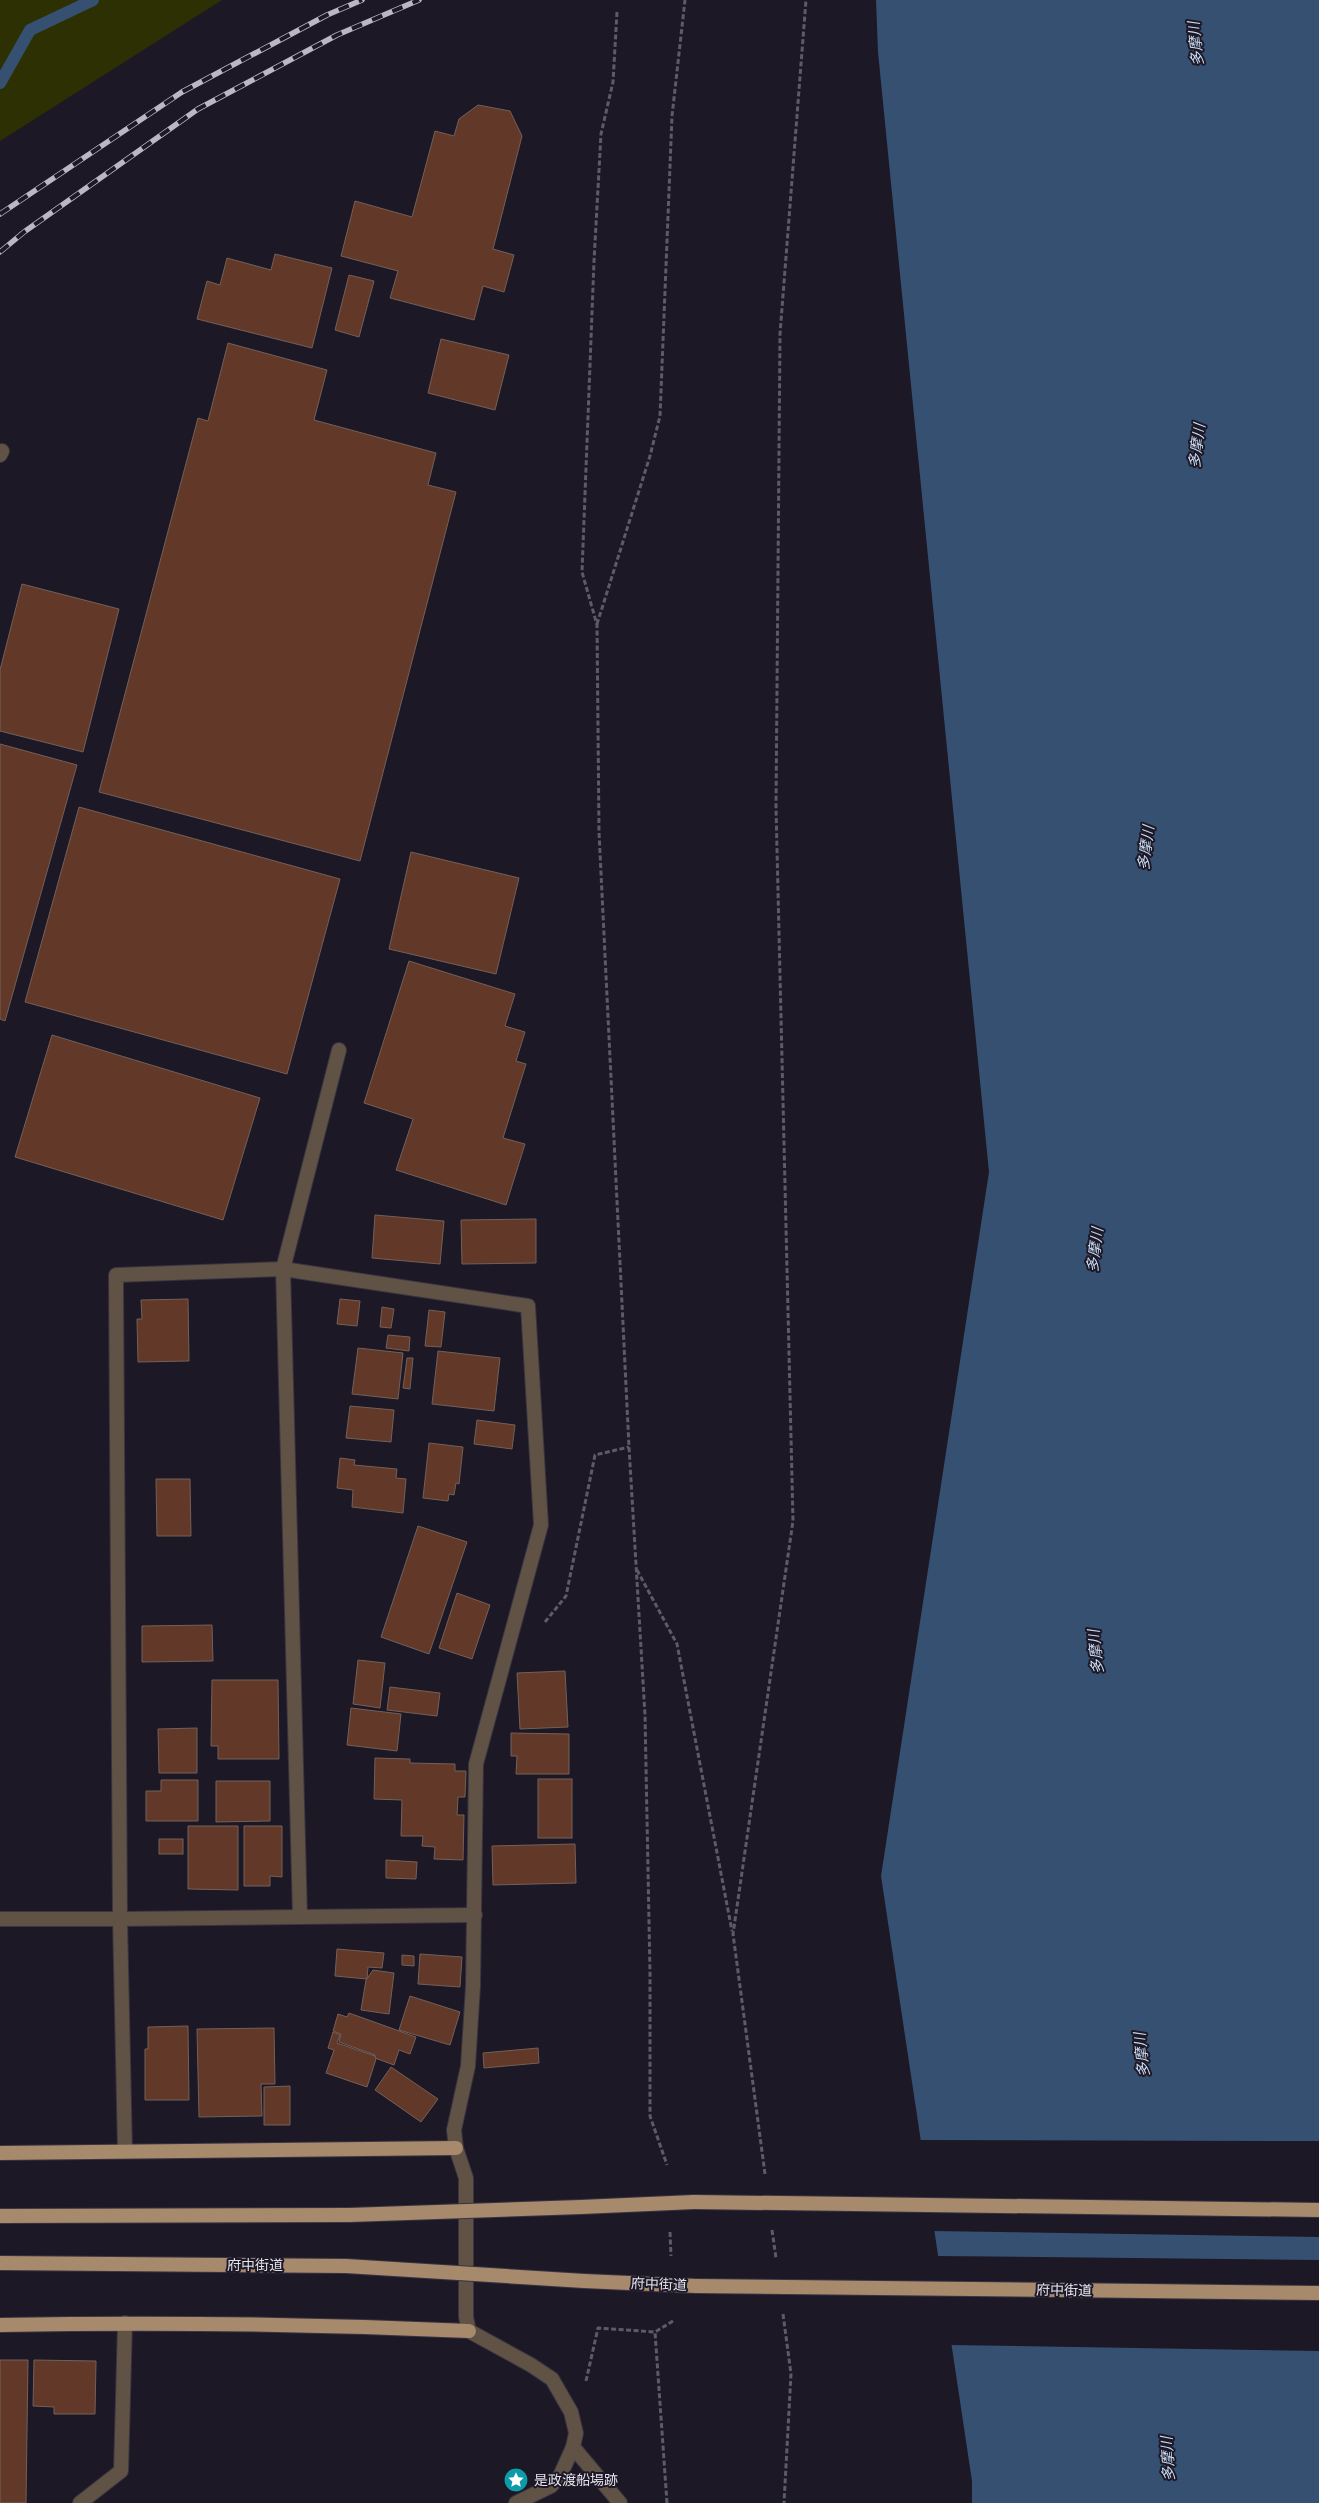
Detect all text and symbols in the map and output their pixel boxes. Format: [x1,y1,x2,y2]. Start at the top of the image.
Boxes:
water label: 多摩川 [1183,19,1208,68]
water label: 多摩川 [1183,420,1210,470]
water label: 多摩川 [1132,822,1159,872]
water label: 多摩川 [1081,1224,1108,1274]
water label: 多摩川 [1083,1627,1108,1676]
water label: 多摩川 [1129,2030,1154,2079]
street label: 府中街道 [227,2256,283,2274]
street label: 府中街道 [631,2274,687,2294]
street label: 府中街道 [1036,2281,1092,2299]
water label: 多摩川 [1156,2434,1179,2482]
place icon: 是政渡船場跡 [503,2467,529,2493]
place label: 是政渡船場跡 [534,2471,618,2489]

